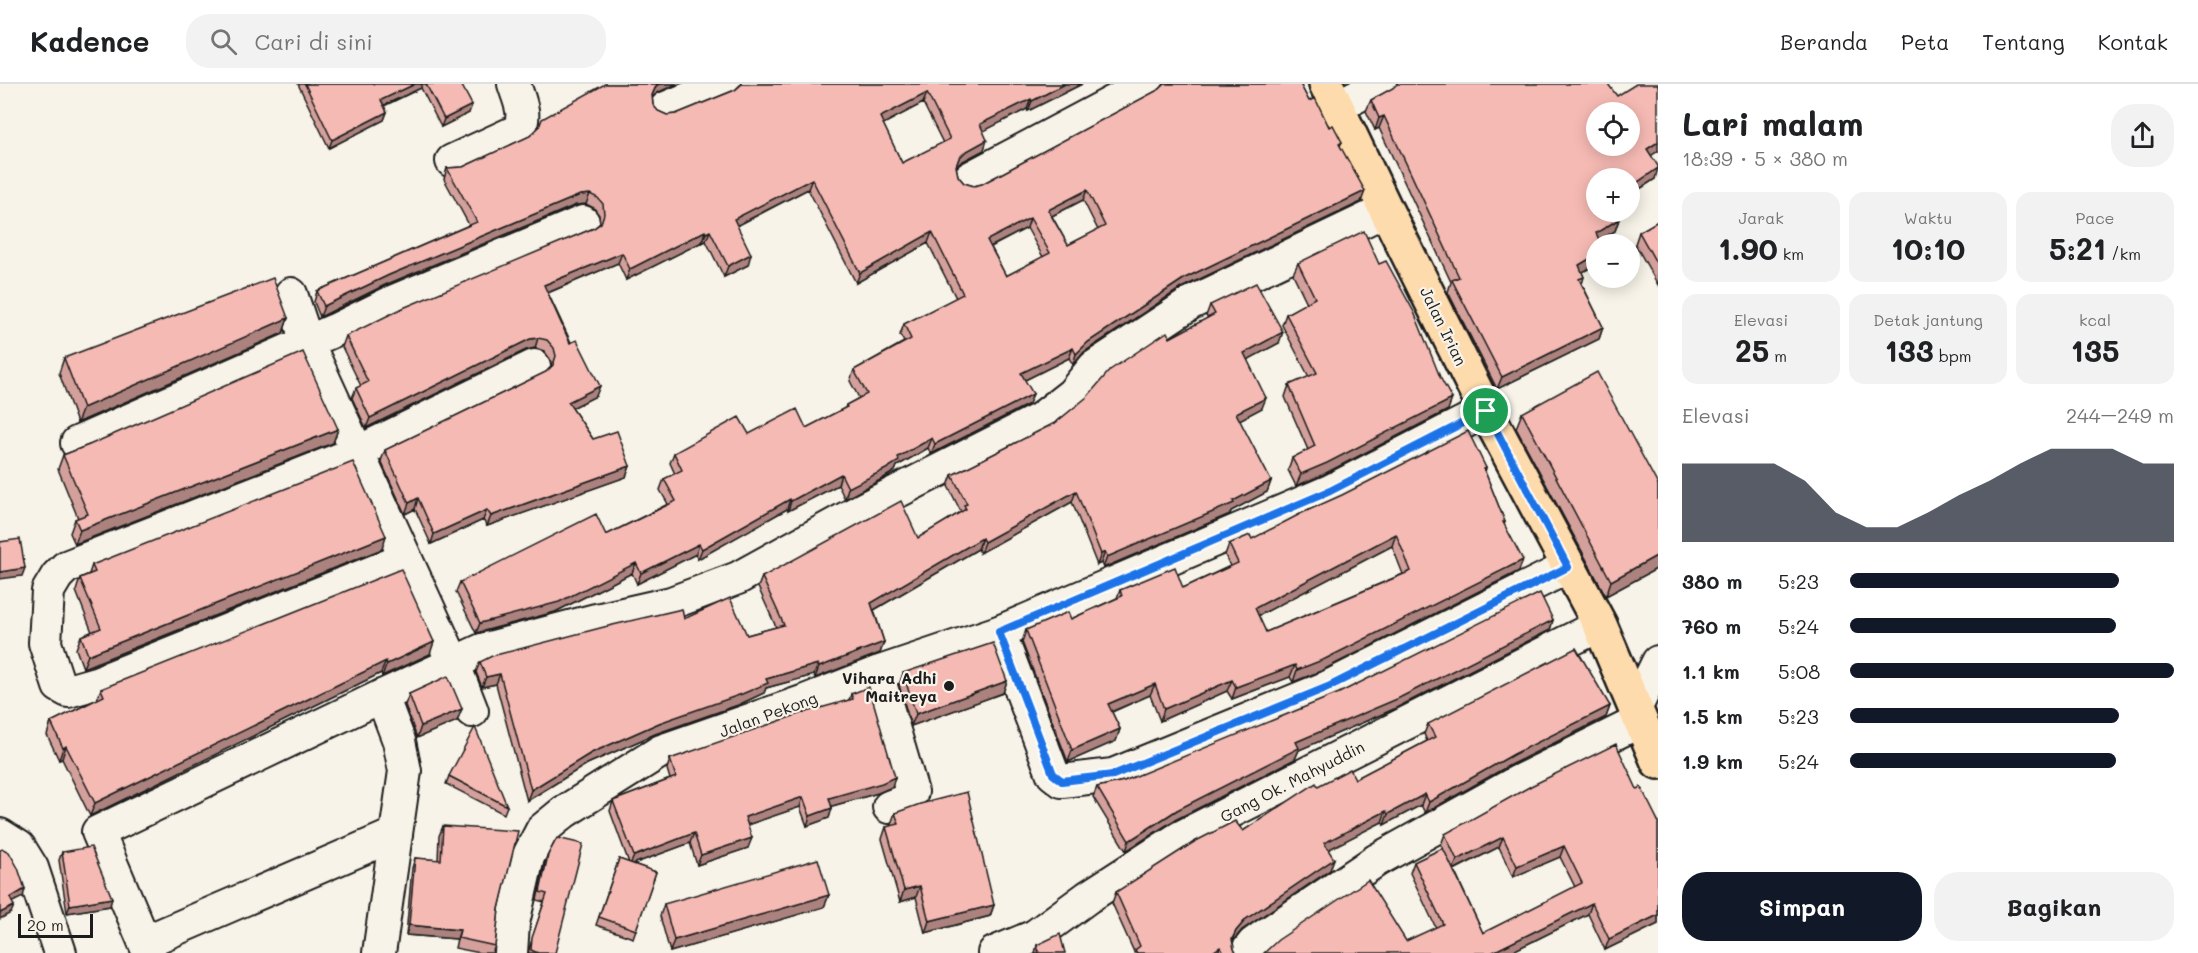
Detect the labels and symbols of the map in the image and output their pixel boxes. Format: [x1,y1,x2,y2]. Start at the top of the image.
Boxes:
street label: Jalan Irian [1416,283,1472,369]
pin [1460,385,1511,436]
place label: Vihara Adhi Maitreya [842,667,937,706]
marker: Vihara Adhi Maitreya [942,679,956,693]
street label: Jalan Pekong [716,687,820,741]
street label: Gang Ok. Mahyuddin [1216,736,1368,826]
scale bar [18,911,93,938]

